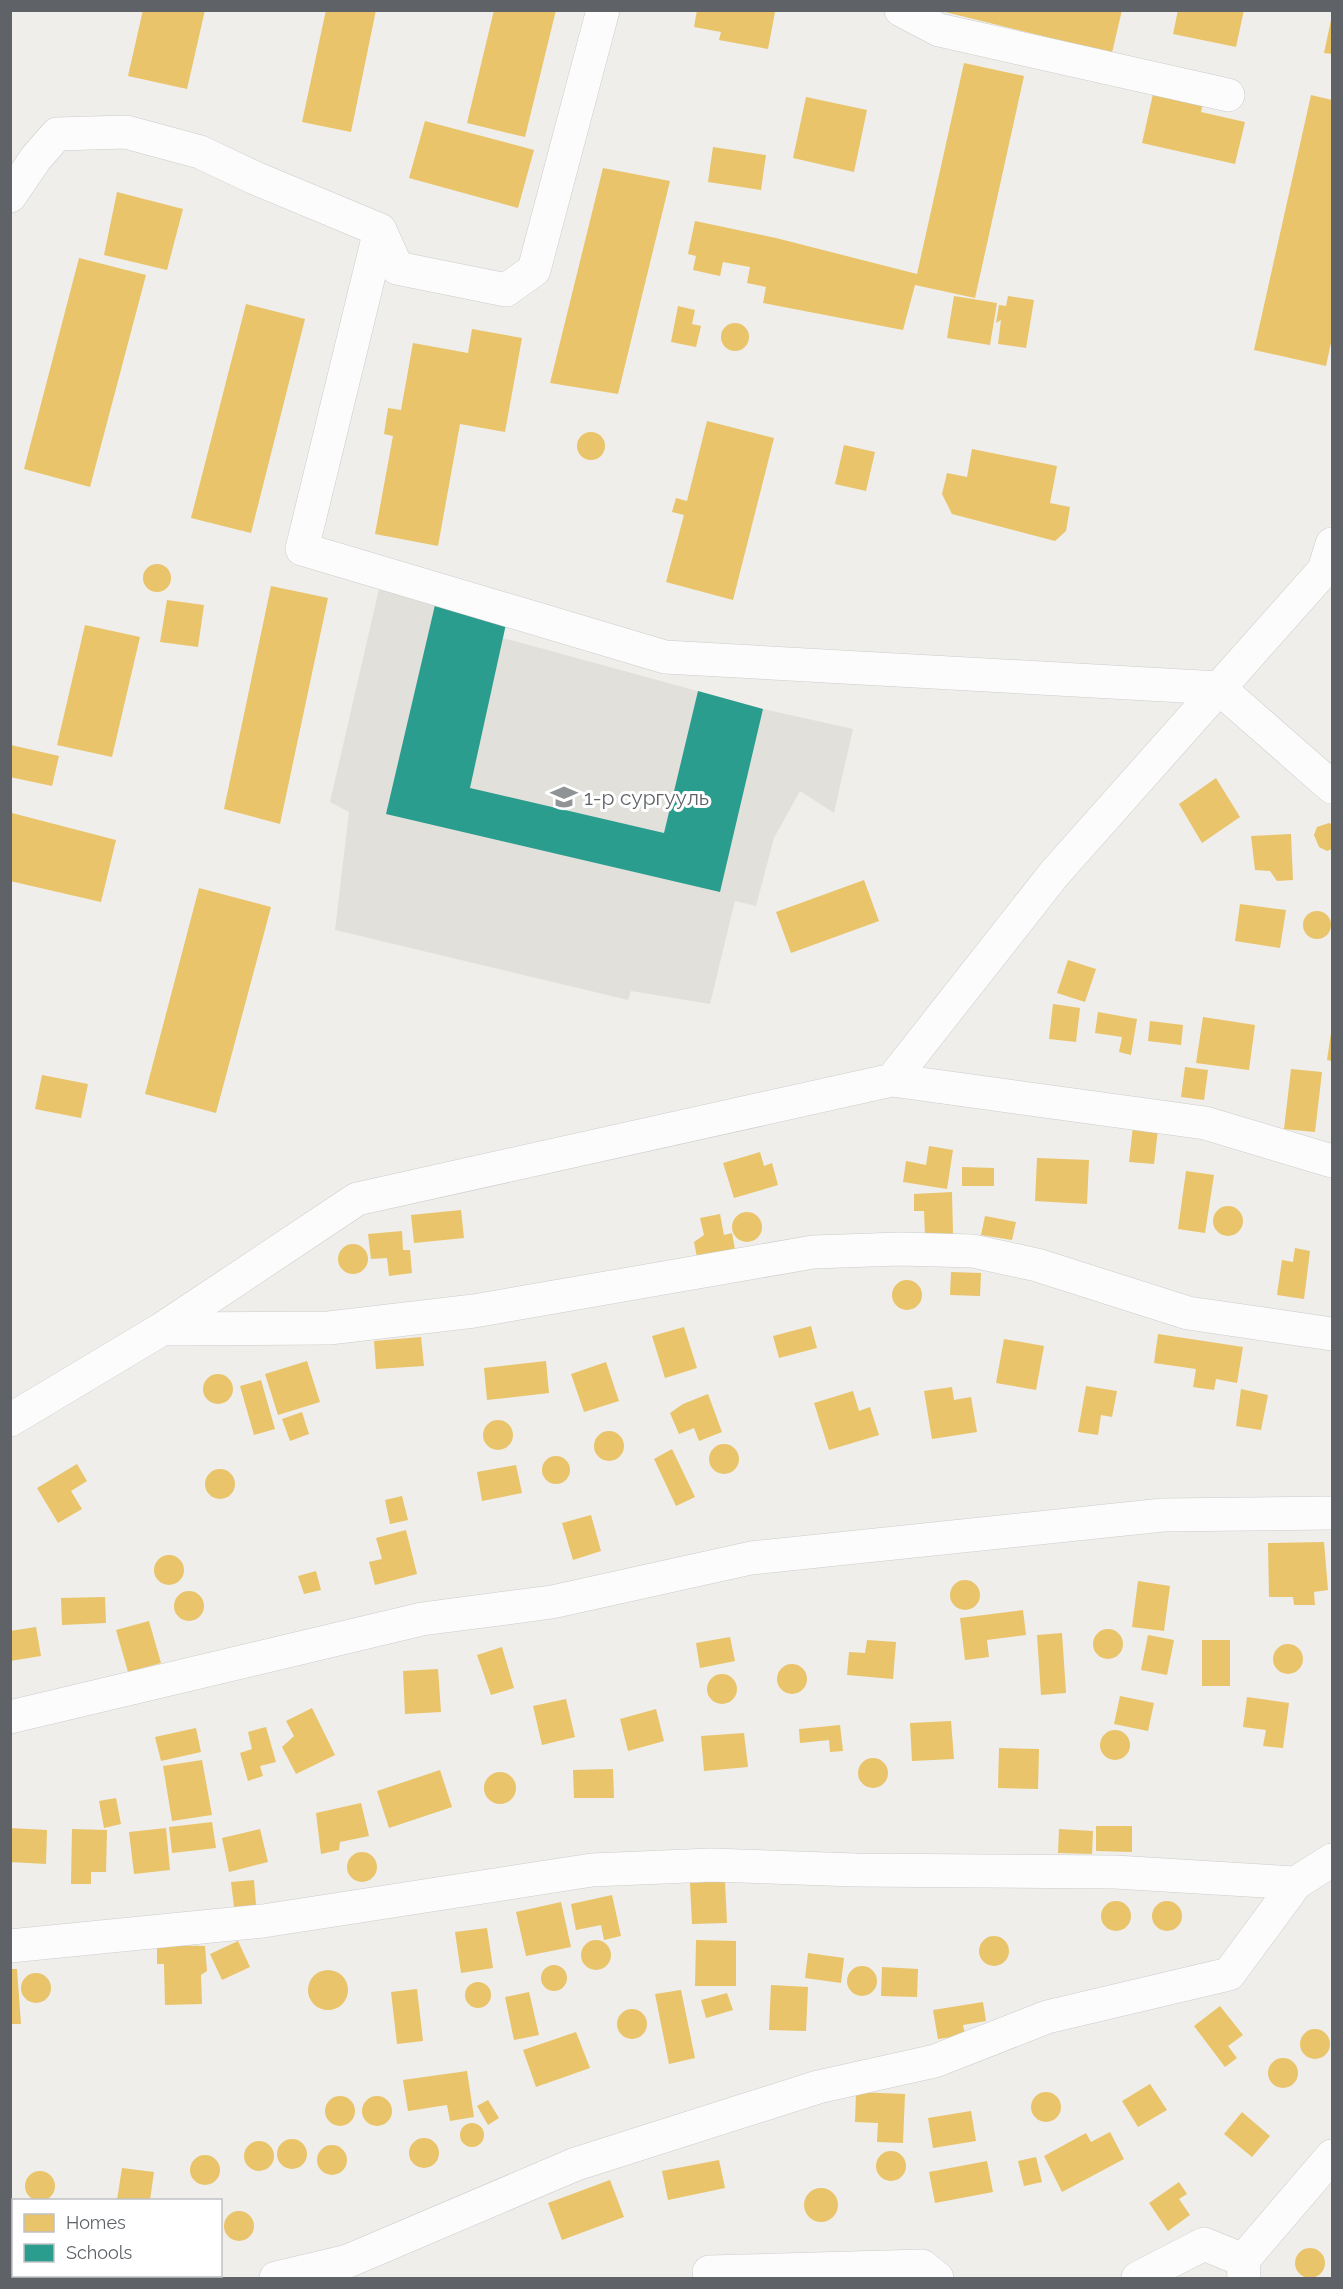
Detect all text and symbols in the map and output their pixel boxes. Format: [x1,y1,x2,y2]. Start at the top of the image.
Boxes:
school or university icon: 1-р сургууль [549,782,579,812]
place label: 1-р сургууль [584,785,709,810]
legend [12,2199,222,2277]
text: Homes [66,2212,126,2233]
text: Schools [66,2242,133,2263]

